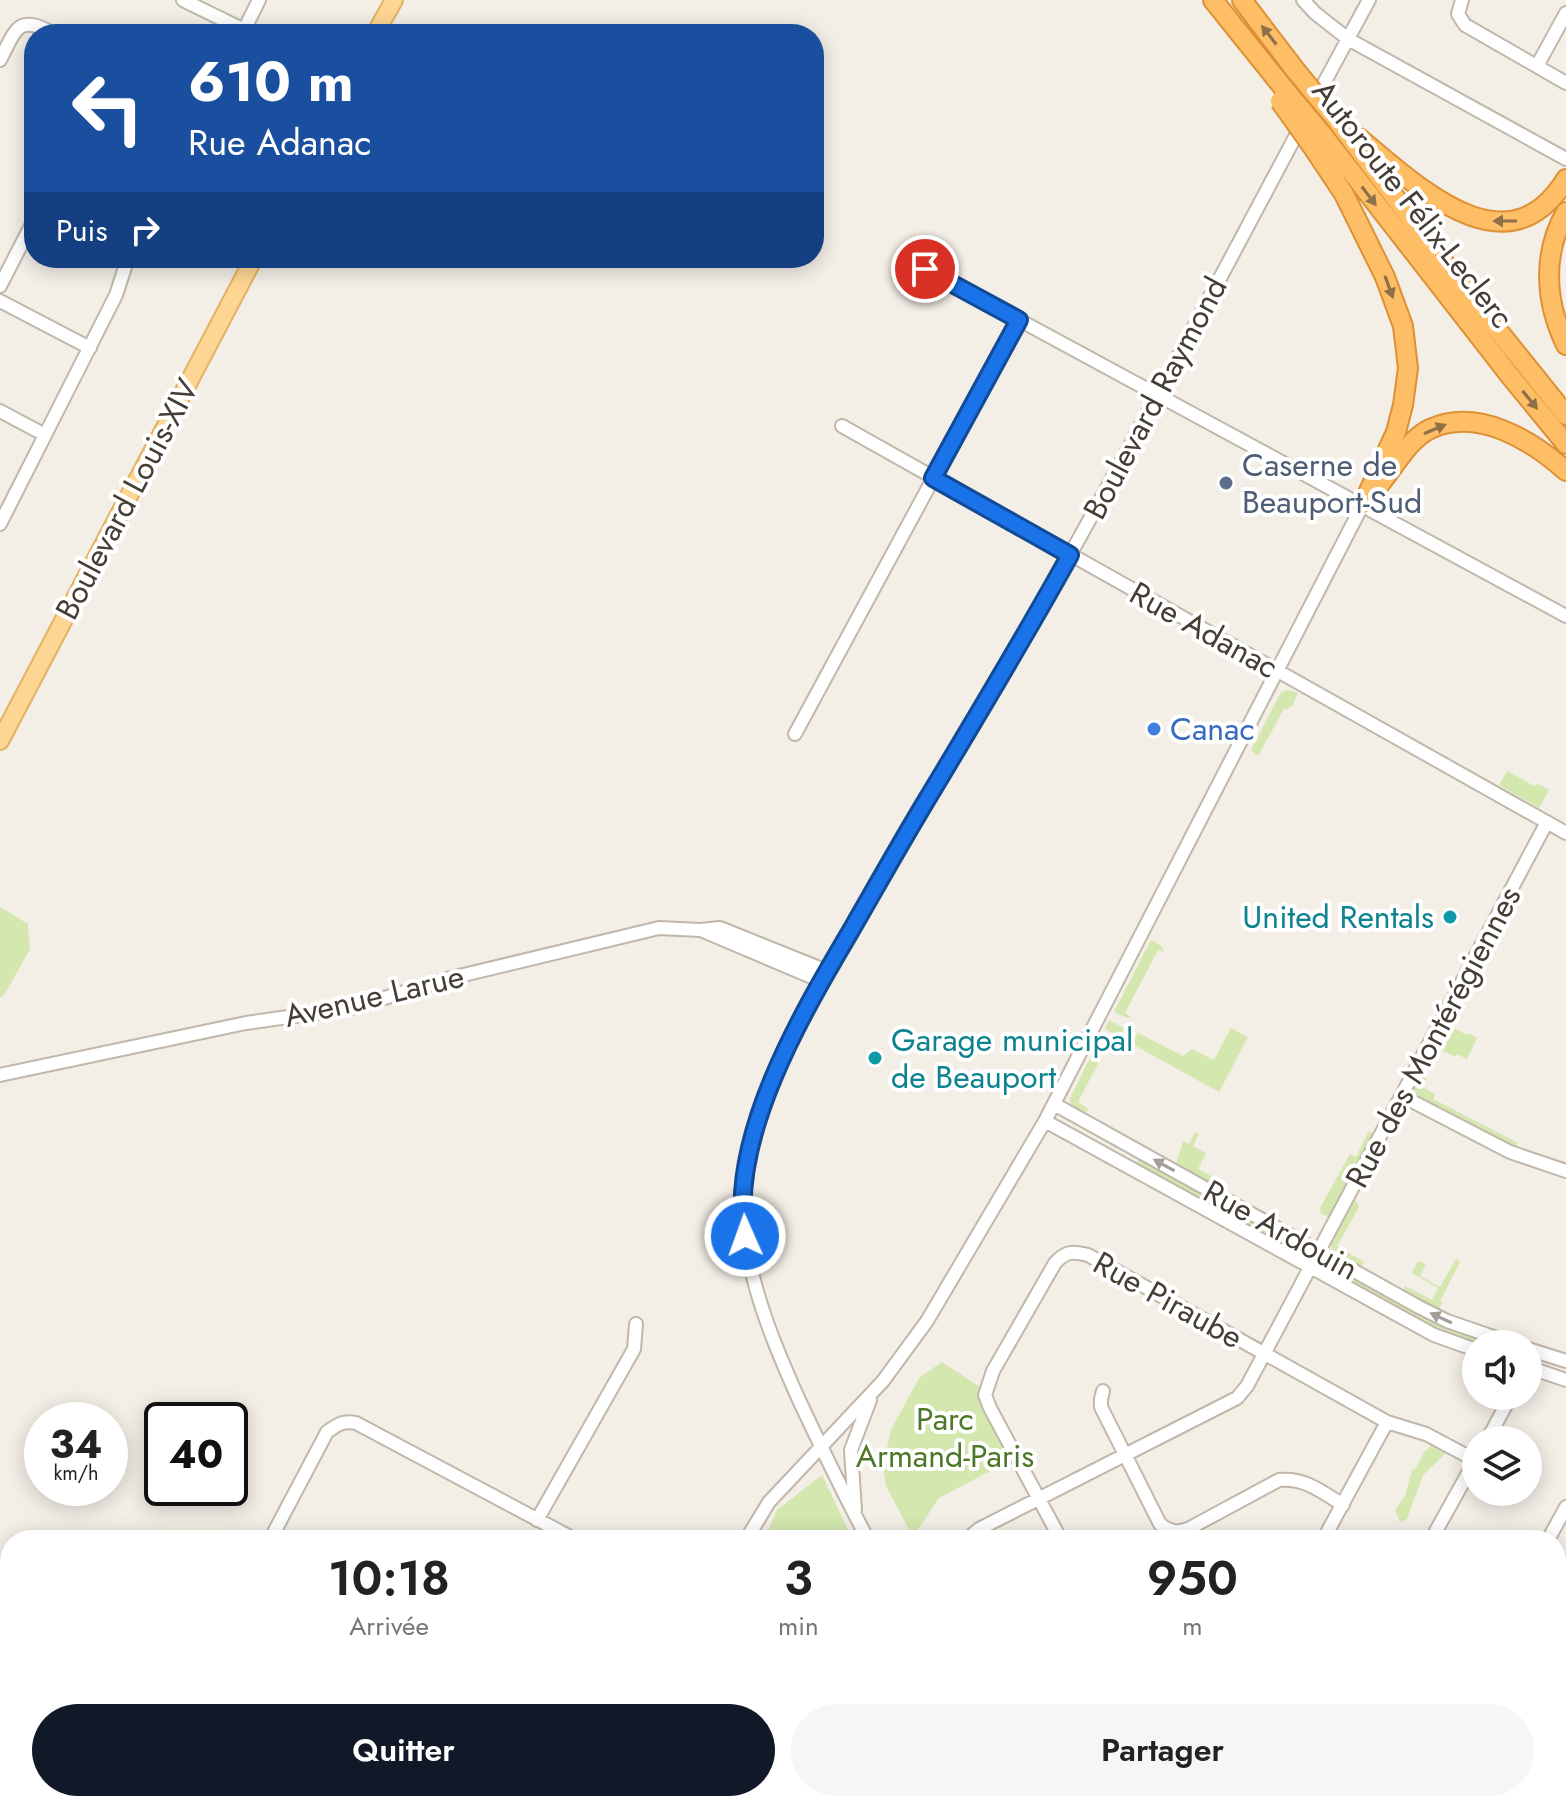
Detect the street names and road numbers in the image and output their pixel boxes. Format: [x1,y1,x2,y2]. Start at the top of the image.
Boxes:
street label: Autoroute Félix-Leclerc [1301,70,1525,338]
street label: Boulevard Raymond [1072,269,1238,527]
street label: Boulevard Louis-XIV [44,370,210,628]
street label: Rue Adanac [1122,570,1286,690]
street label: Rue des Montérégiennes [1334,878,1532,1196]
street label: Avenue Larue [280,953,468,1039]
street label: Rue Ardouin [1195,1169,1367,1291]
street label: Rue Piraube [1085,1240,1251,1360]

